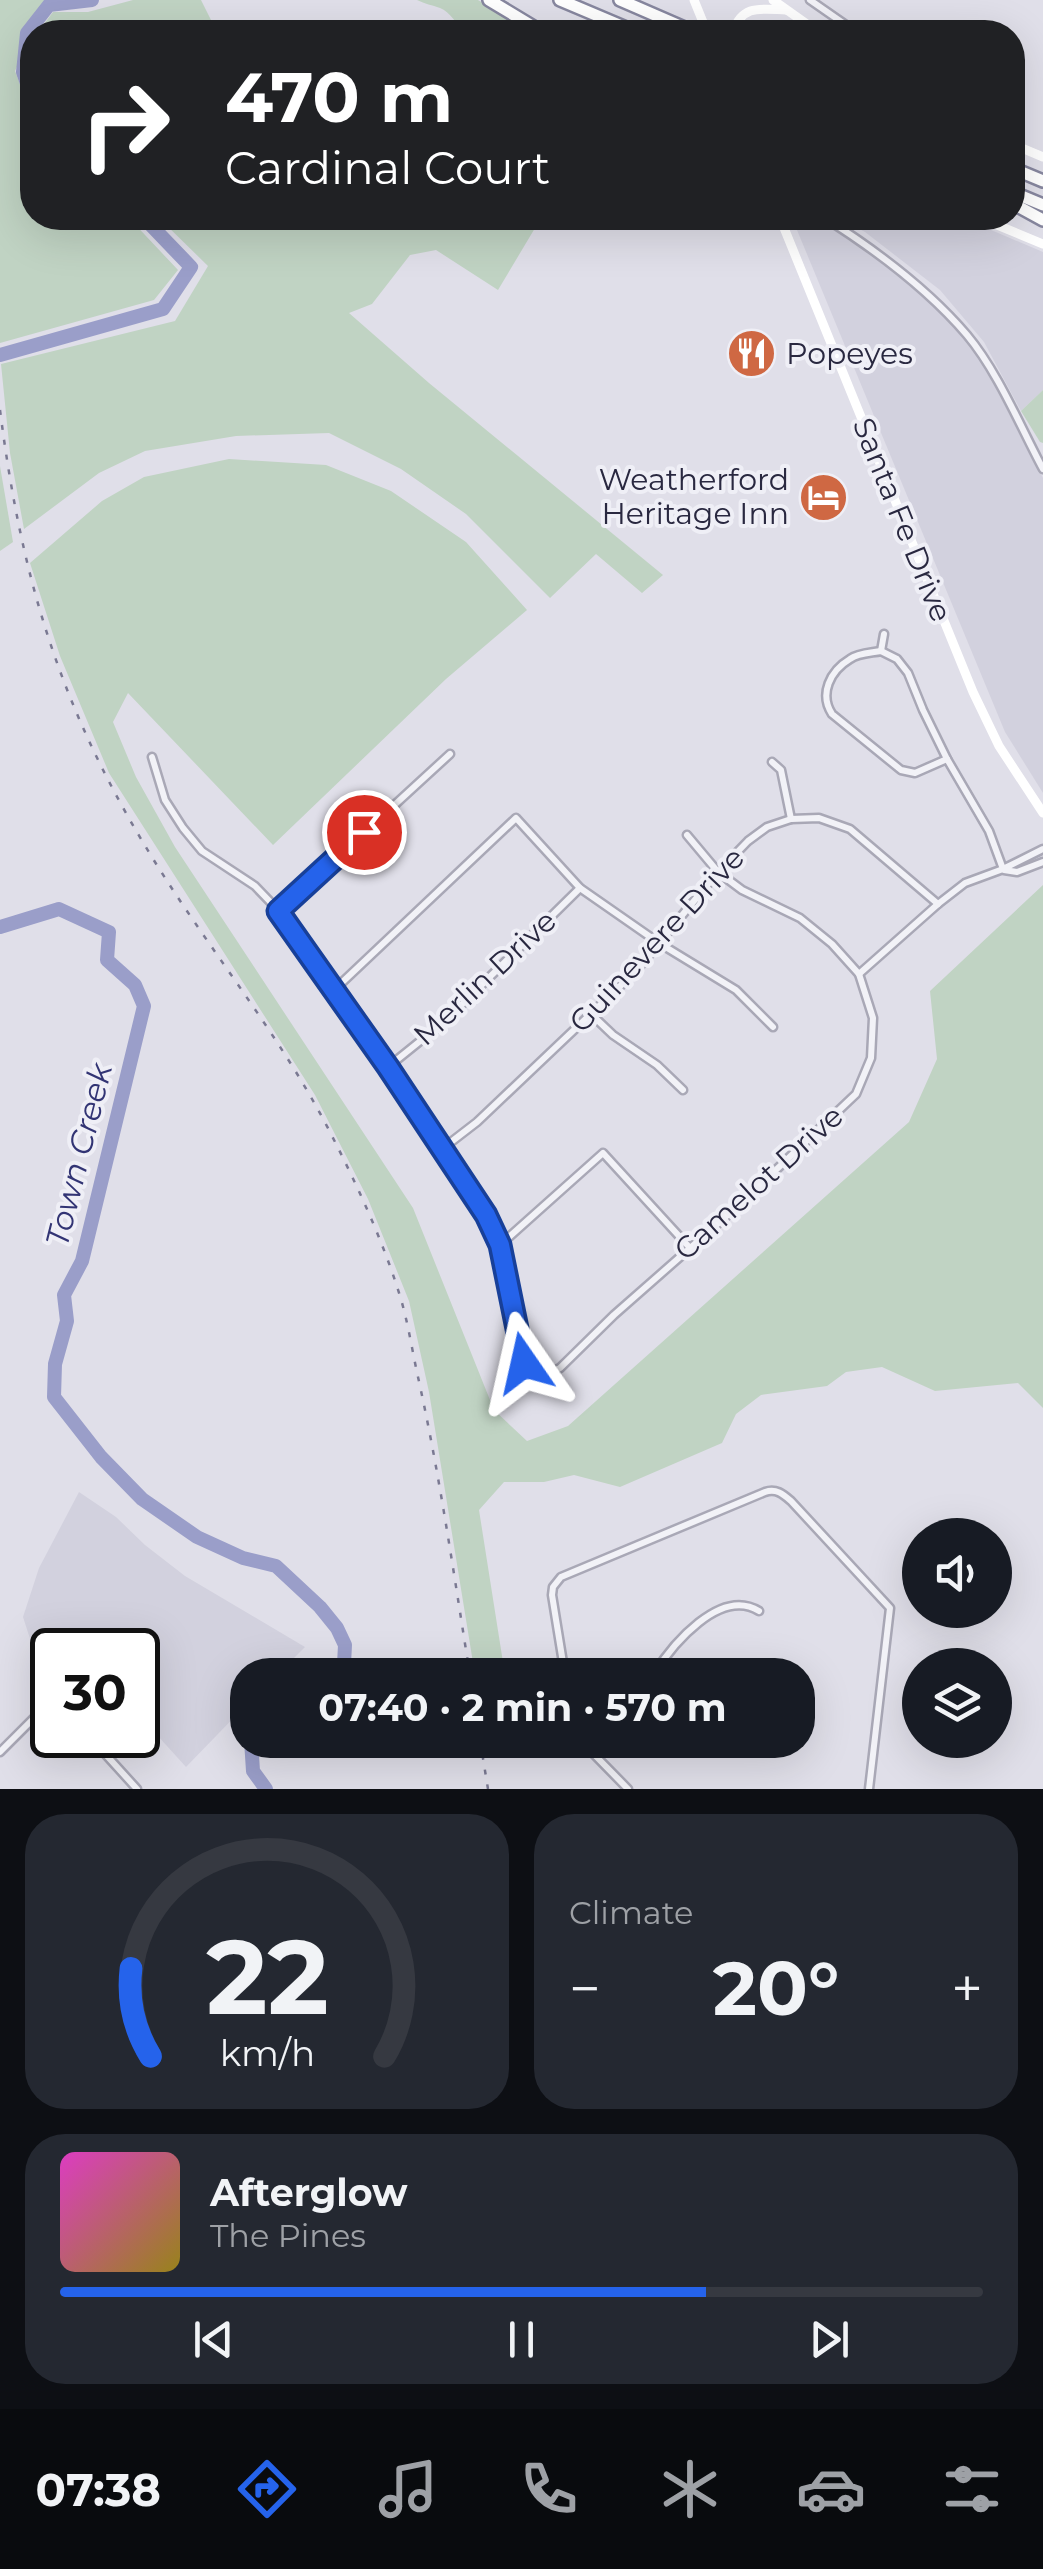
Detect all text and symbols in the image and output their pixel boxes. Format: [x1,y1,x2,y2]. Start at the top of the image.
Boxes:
text: 470 m [225,54,453,140]
icon: right [60,60,190,190]
text: Cardinal Court [225,140,550,195]
restaurant icon: Popeyes [725,328,777,380]
place label: Popeyes [786,335,913,372]
street label: Santa Fe Drive [845,412,960,627]
place label: Weatherford Heritage Inn [599,461,789,532]
hotel icon: Weatherford Heritage Inn [798,471,850,523]
pin [322,790,407,875]
icon: arrive [337,805,392,860]
street label: Guinevere Drive [561,839,752,1040]
street label: Merlin Drive [406,902,564,1053]
water label: Town Creek [37,1057,121,1251]
street label: Camelot Drive [667,1097,851,1268]
position arrow [472,1311,576,1415]
map controls [902,1518,1012,1758]
button: sound [902,1518,1012,1628]
speed limit sign: 30 [30,1628,160,1758]
button: layers [902,1648,1012,1758]
text: 07:40 · 2 min · 570 m [318,1684,727,1731]
text: Climate [569,1893,693,1932]
text: 22 [206,1913,328,2040]
text: 20° [713,1942,839,2034]
text: − [569,1955,601,2022]
text: + [951,1955,983,2022]
text: km/h [219,2031,315,2075]
text: Afterglow [210,2169,408,2216]
text: The Pines [210,2216,366,2255]
icon: previous [186,2312,241,2367]
icon: pause [494,2312,549,2367]
icon: next [802,2312,857,2367]
icon: directions [232,2454,302,2524]
icon: music [373,2454,443,2524]
icon: phone [514,2454,584,2524]
icon: climate [655,2454,725,2524]
icon: car [796,2454,866,2524]
icon: filters [937,2454,1007,2524]
text: 07:38 [36,2462,161,2517]

